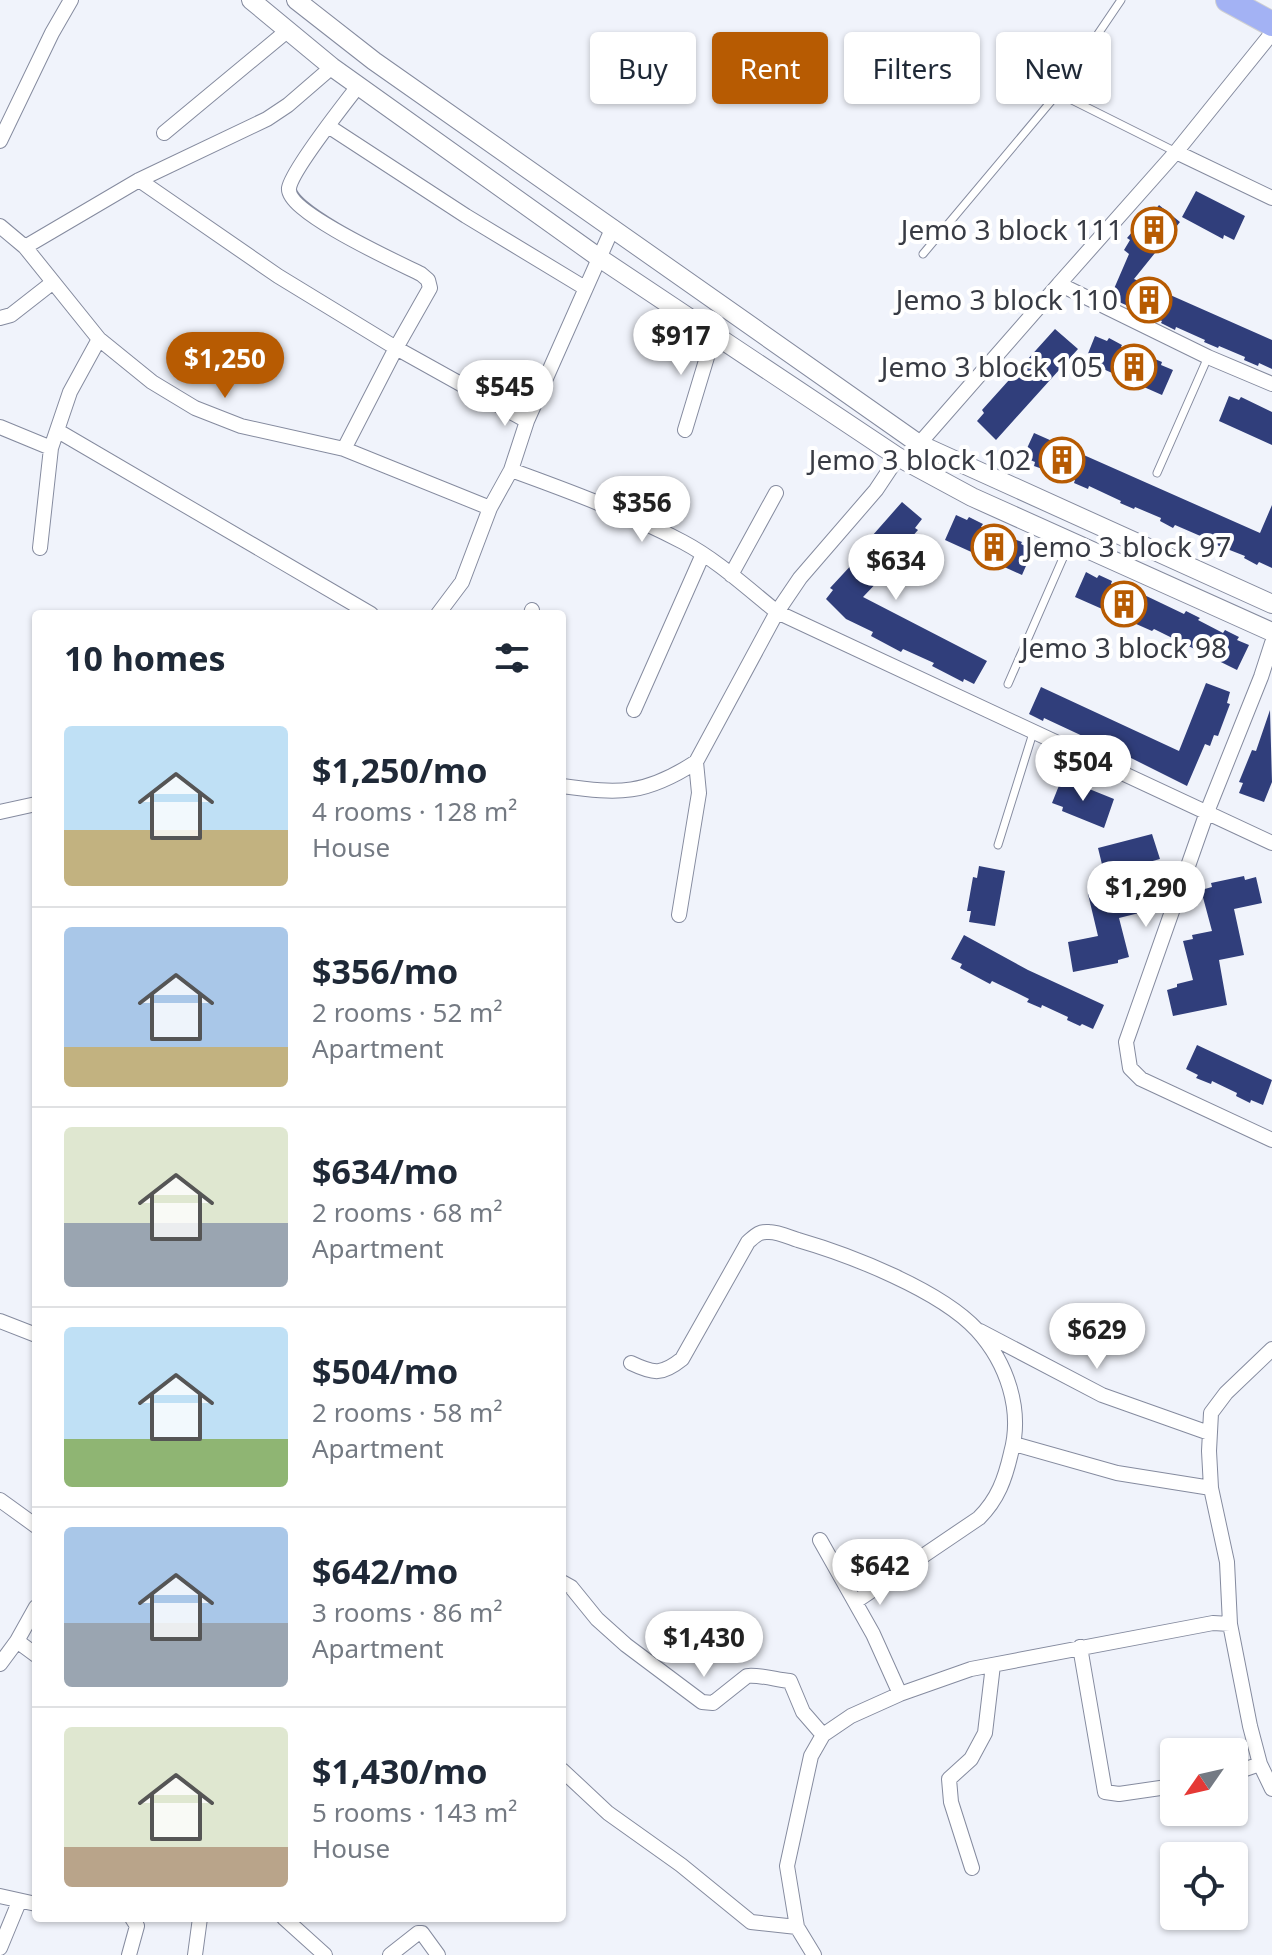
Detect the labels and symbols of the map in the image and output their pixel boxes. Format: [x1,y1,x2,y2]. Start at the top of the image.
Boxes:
building icon: Jemo 3 block 111 [1130,206,1178,254]
place label: Jemo 3 block 111 [898,210,1123,248]
building icon: Jemo 3 block 110 [1125,276,1173,324]
place label: Jemo 3 block 110 [893,280,1118,318]
pin: $917 [634,309,728,377]
pin: $1,250 [160,332,290,400]
building icon: Jemo 3 block 105 [1110,343,1158,391]
place label: Jemo 3 block 105 [878,347,1103,385]
pin: $545 [458,360,552,428]
building icon: Jemo 3 block 102 [1038,436,1086,484]
place label: Jemo 3 block 102 [806,440,1031,478]
pin: $356 [595,476,689,544]
building icon: Jemo 3 block 97 [970,523,1018,571]
place label: Jemo 3 block 97 [1022,527,1231,565]
pin: $634 [849,534,943,602]
building icon: Jemo 3 block 98 [1100,580,1148,628]
place label: Jemo 3 block 98 [1018,628,1227,666]
pin: $504 [1036,735,1130,803]
pin: $1,290 [1081,861,1211,929]
pin: $629 [1050,1303,1144,1371]
pin: $642 [833,1539,927,1607]
pin: $1,430 [639,1611,769,1679]
north arrow [1160,1738,1248,1826]

